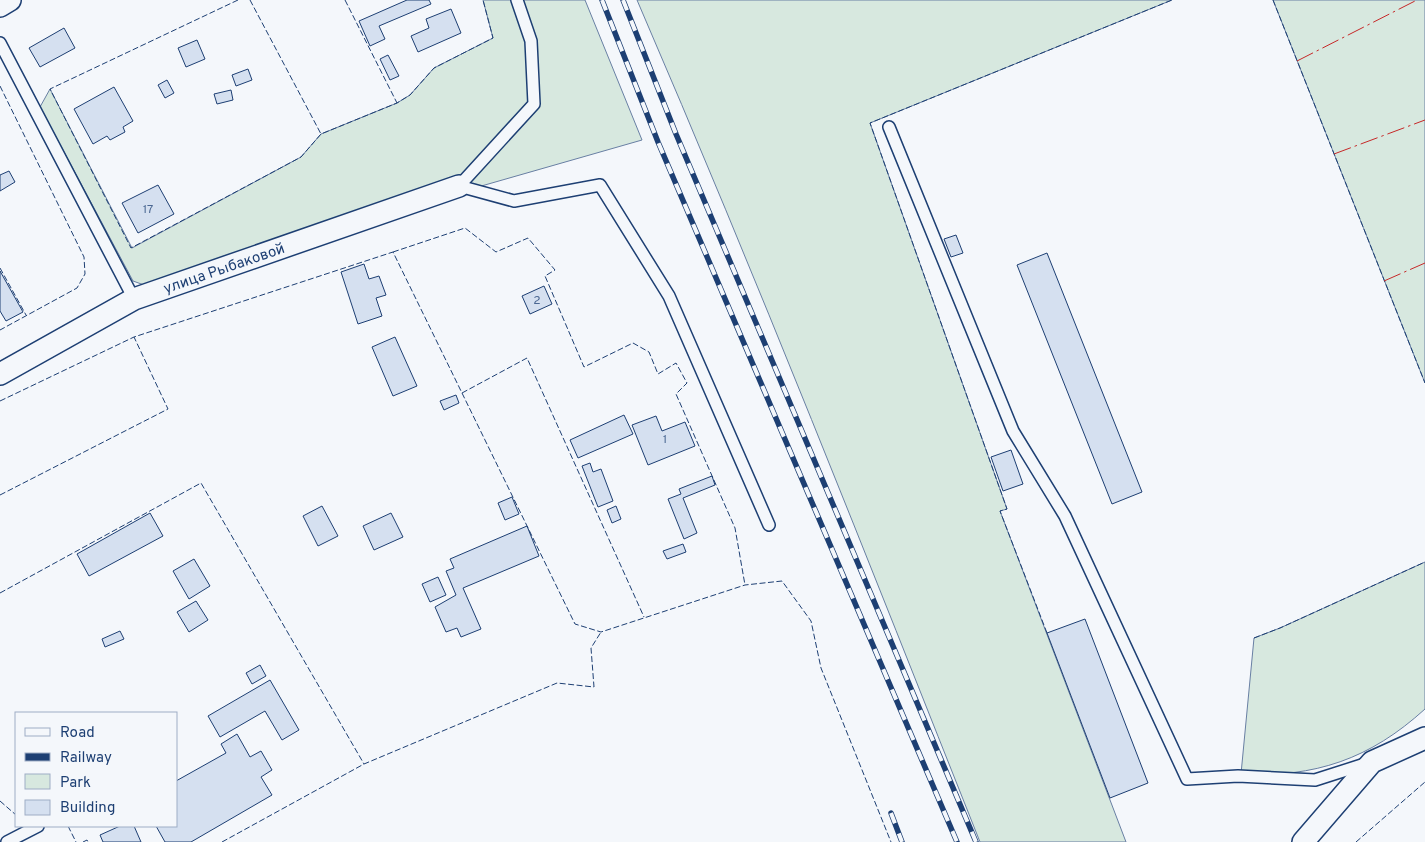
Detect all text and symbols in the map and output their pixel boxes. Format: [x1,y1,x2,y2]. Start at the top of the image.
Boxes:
house number: 17 [143,202,153,218]
street label: улица Рыбаковой [161,240,288,299]
house number: 2 [533,293,541,309]
house number: 1 [663,432,667,448]
legend [15,712,178,827]
text: Road [60,724,95,743]
text: Railway [60,749,112,768]
text: Park [60,774,91,793]
text: Building [60,799,115,818]

